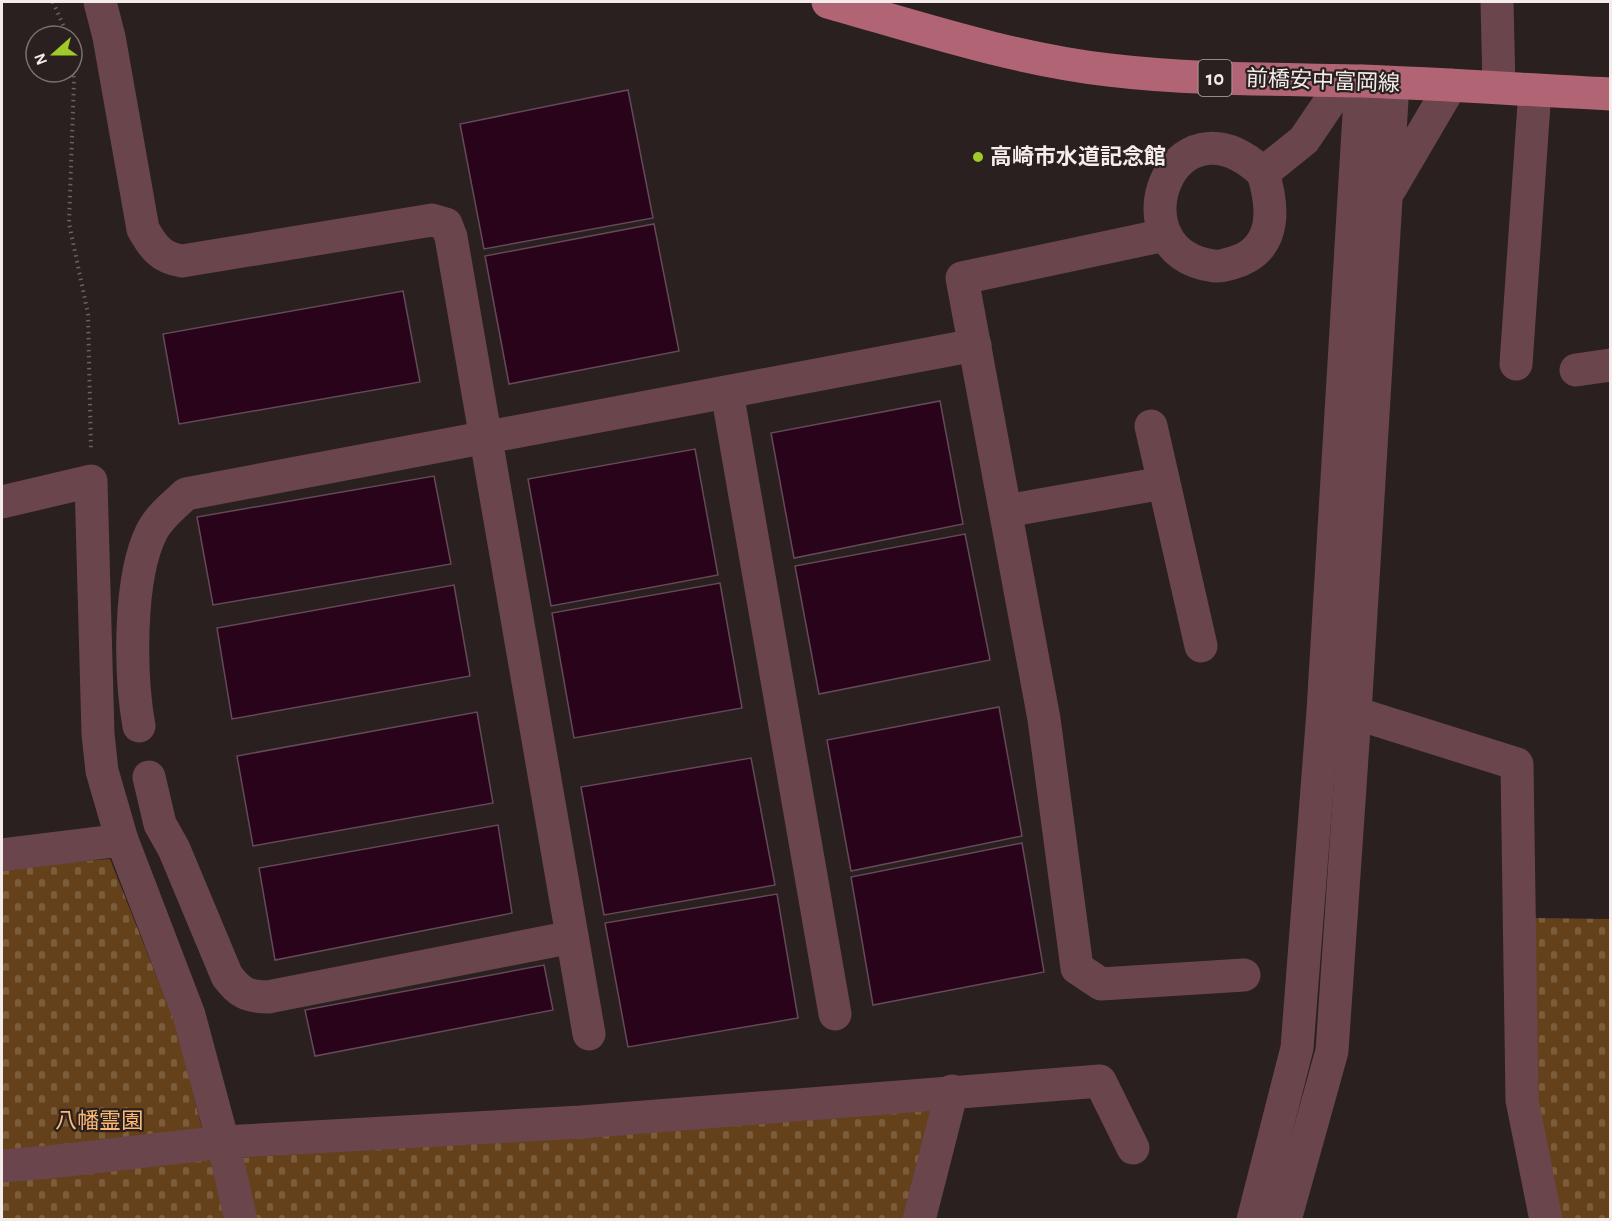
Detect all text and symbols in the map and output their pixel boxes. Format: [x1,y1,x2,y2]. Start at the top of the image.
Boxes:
north arrow [24,24,84,84]
text: N [31,51,50,67]
road number: 10 [1198,60,1232,96]
street label: 前橋安中富岡線 [1246,66,1400,95]
place label: 高崎市水道記念館 [990,145,1166,168]
marker: 高崎市水道記念館 [971,150,985,164]
park label: 八幡霊園 [55,1109,143,1132]

